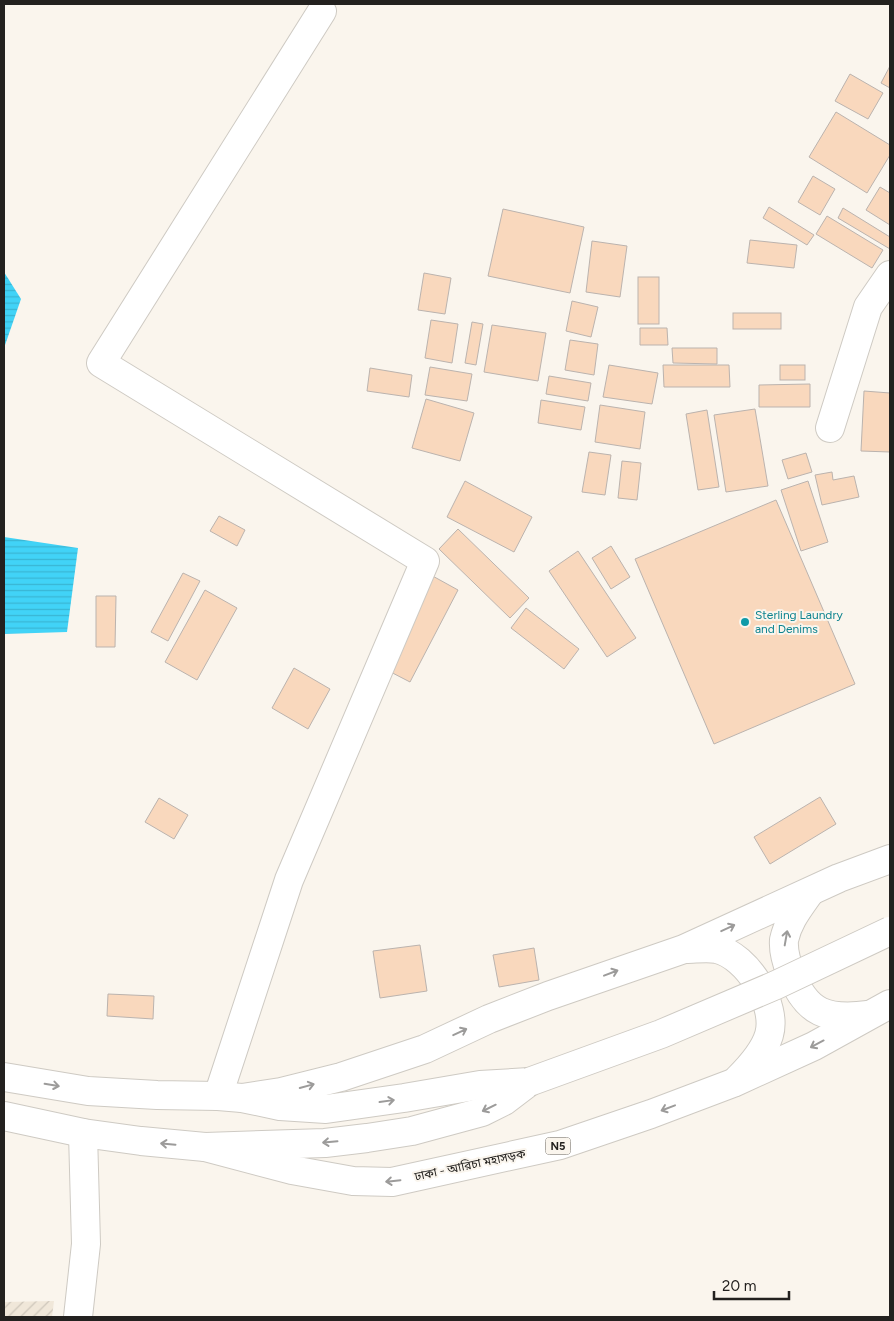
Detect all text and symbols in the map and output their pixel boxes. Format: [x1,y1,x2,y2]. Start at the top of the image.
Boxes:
place label: Sterling Laundry and Denims [755,608,843,636]
marker: Sterling Laundry and Denims [739,616,751,628]
one-way arrow [720,923,735,933]
one-way arrow [782,931,792,947]
one-way arrow [603,968,618,977]
one-way arrow [452,1027,467,1037]
one-way arrow [810,1040,825,1049]
one-way arrow [43,1080,59,1090]
one-way arrow [298,1080,314,1090]
one-way arrow [379,1095,395,1105]
one-way arrow [481,1104,496,1114]
one-way arrow [660,1104,676,1113]
one-way arrow [323,1137,339,1147]
road number: N5 [546,1138,570,1154]
one-way arrow [160,1139,176,1149]
street label: ঢাকা - আরিচা মহাসড়ক [412,1145,527,1184]
one-way arrow [385,1176,401,1186]
scale bar [714,1268,789,1300]
text: 20 m [722,1277,756,1295]

